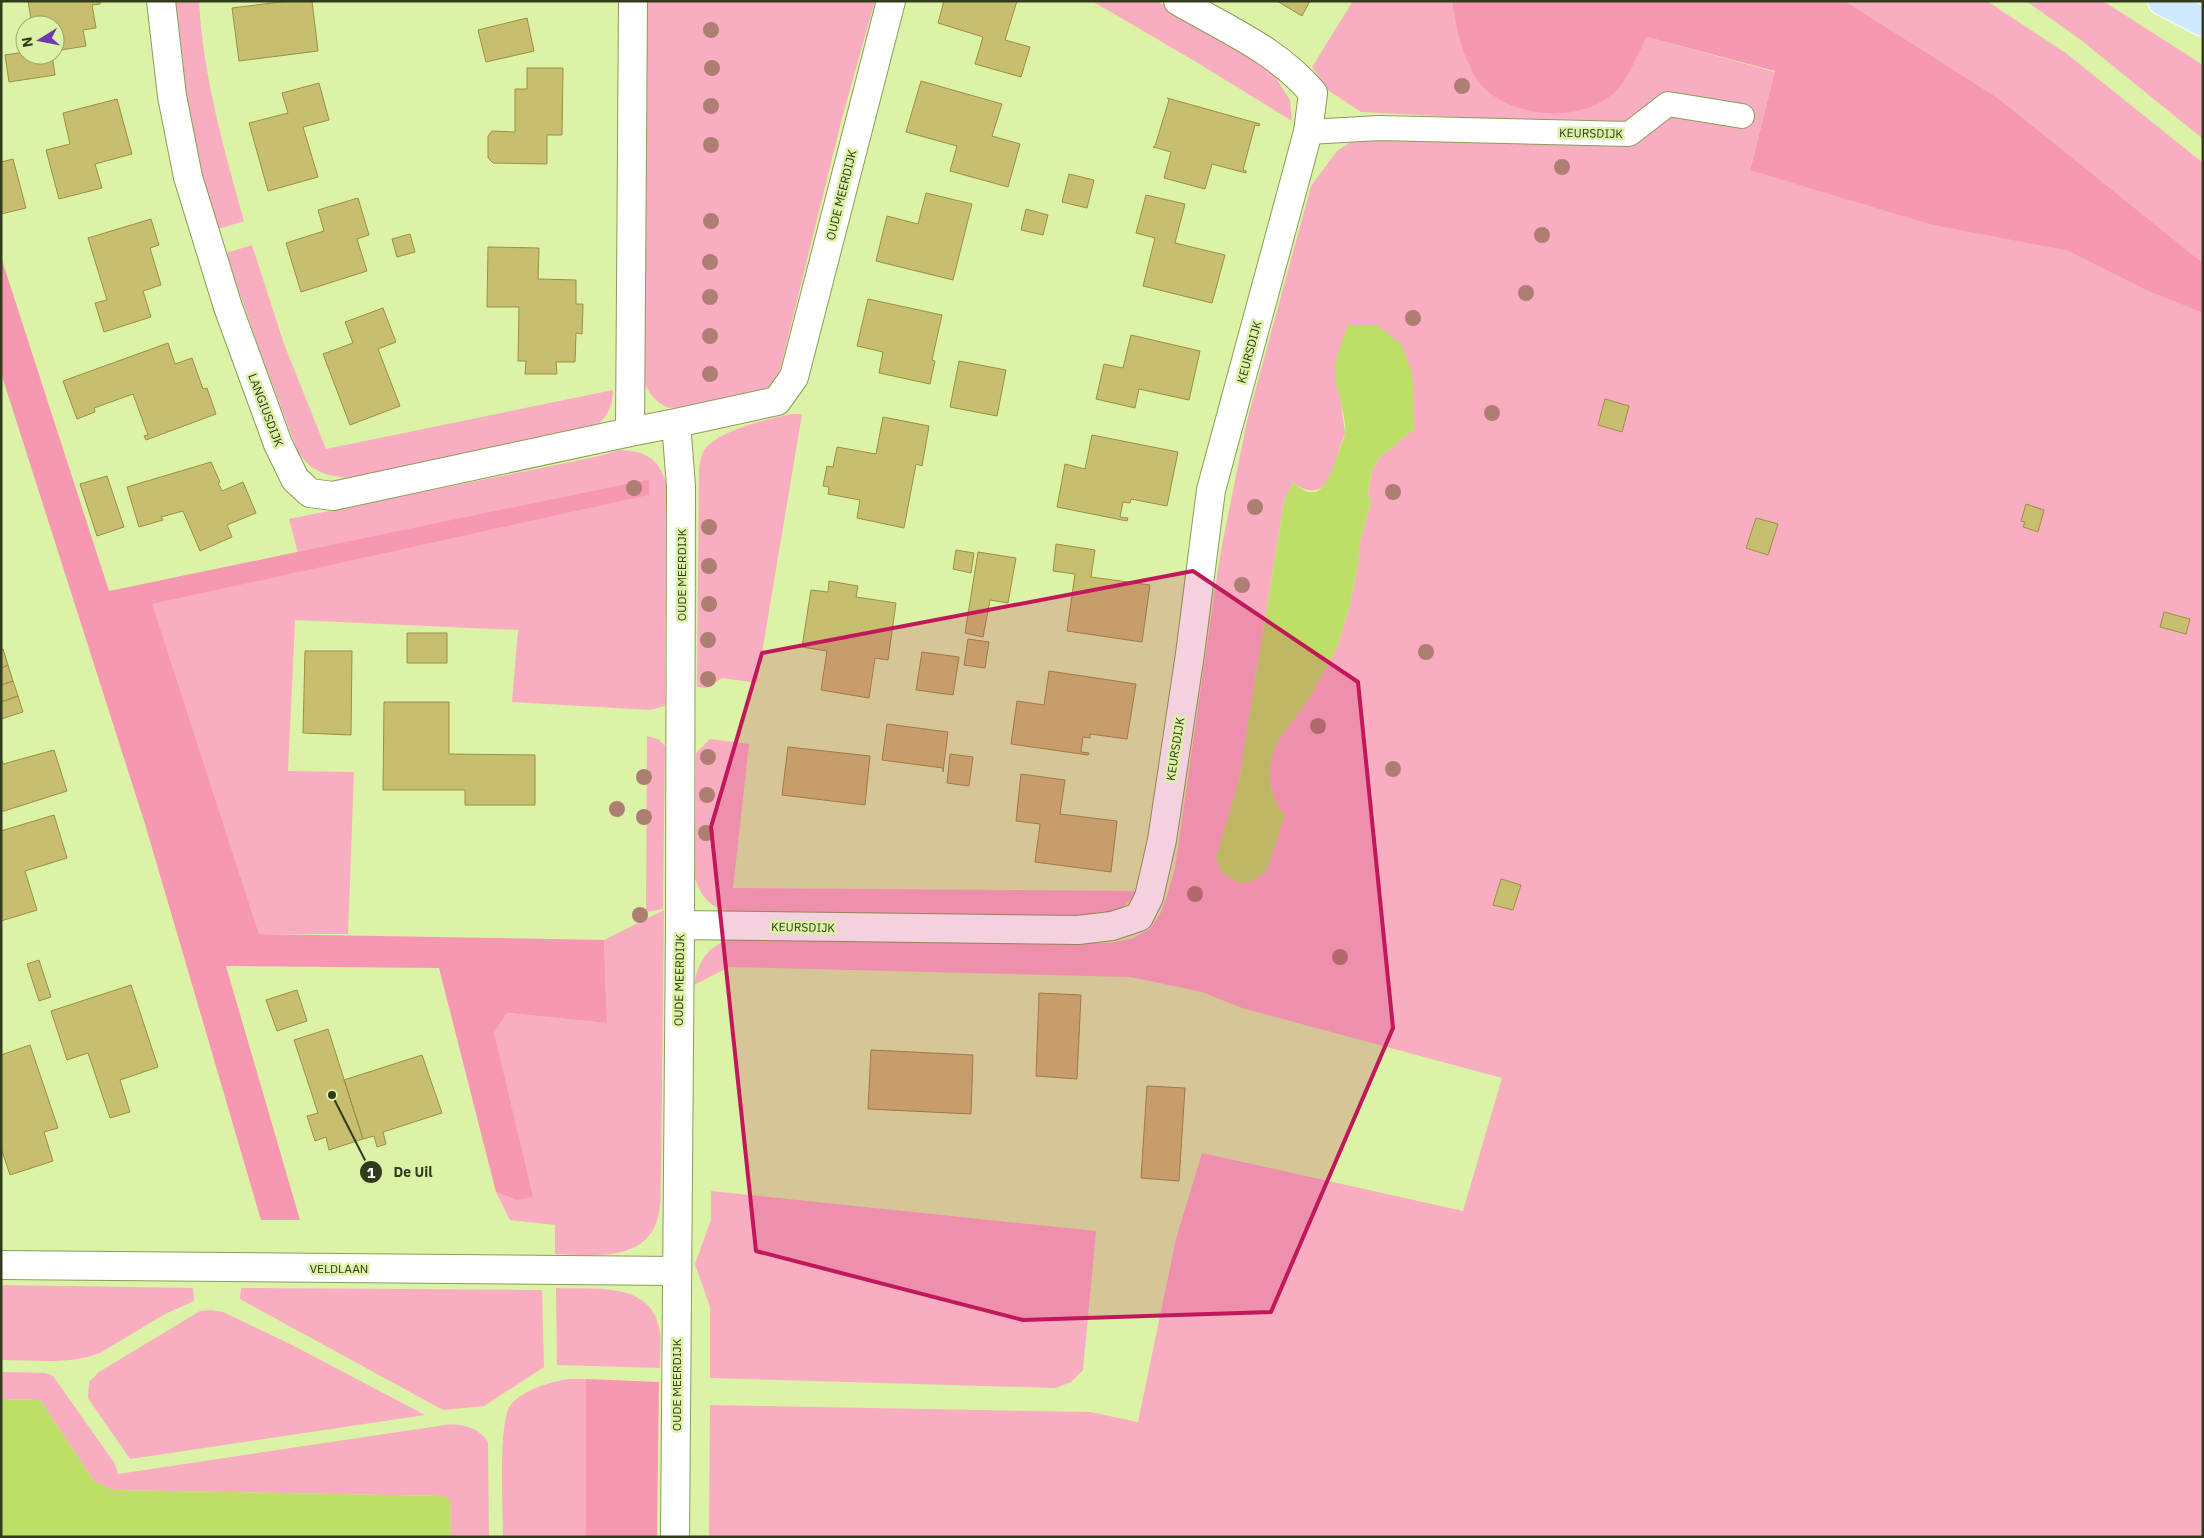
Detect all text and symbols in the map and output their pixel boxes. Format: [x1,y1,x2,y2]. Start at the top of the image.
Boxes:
north arrow [15,15,65,65]
text: N [17,36,37,49]
street label: KEURSDIJK [1559,125,1623,141]
street label: OUDE MEERDIJK [823,148,860,242]
street label: KEURSDIJK [1233,319,1265,385]
street label: LANGIUSDIJK [245,371,287,449]
street label: OUDE MEERDIJK [674,528,689,621]
street label: KEURSDIJK [1163,716,1187,782]
street label: KEURSDIJK [771,919,835,935]
street label: OUDE MEERDIJK [671,933,687,1026]
callout: De Uil [358,1158,442,1187]
text: 1 [366,1163,376,1182]
text: De Uil [394,1163,432,1181]
street label: VELDLAAN [310,1261,368,1276]
street label: OUDE MEERDIJK [669,1338,684,1431]

